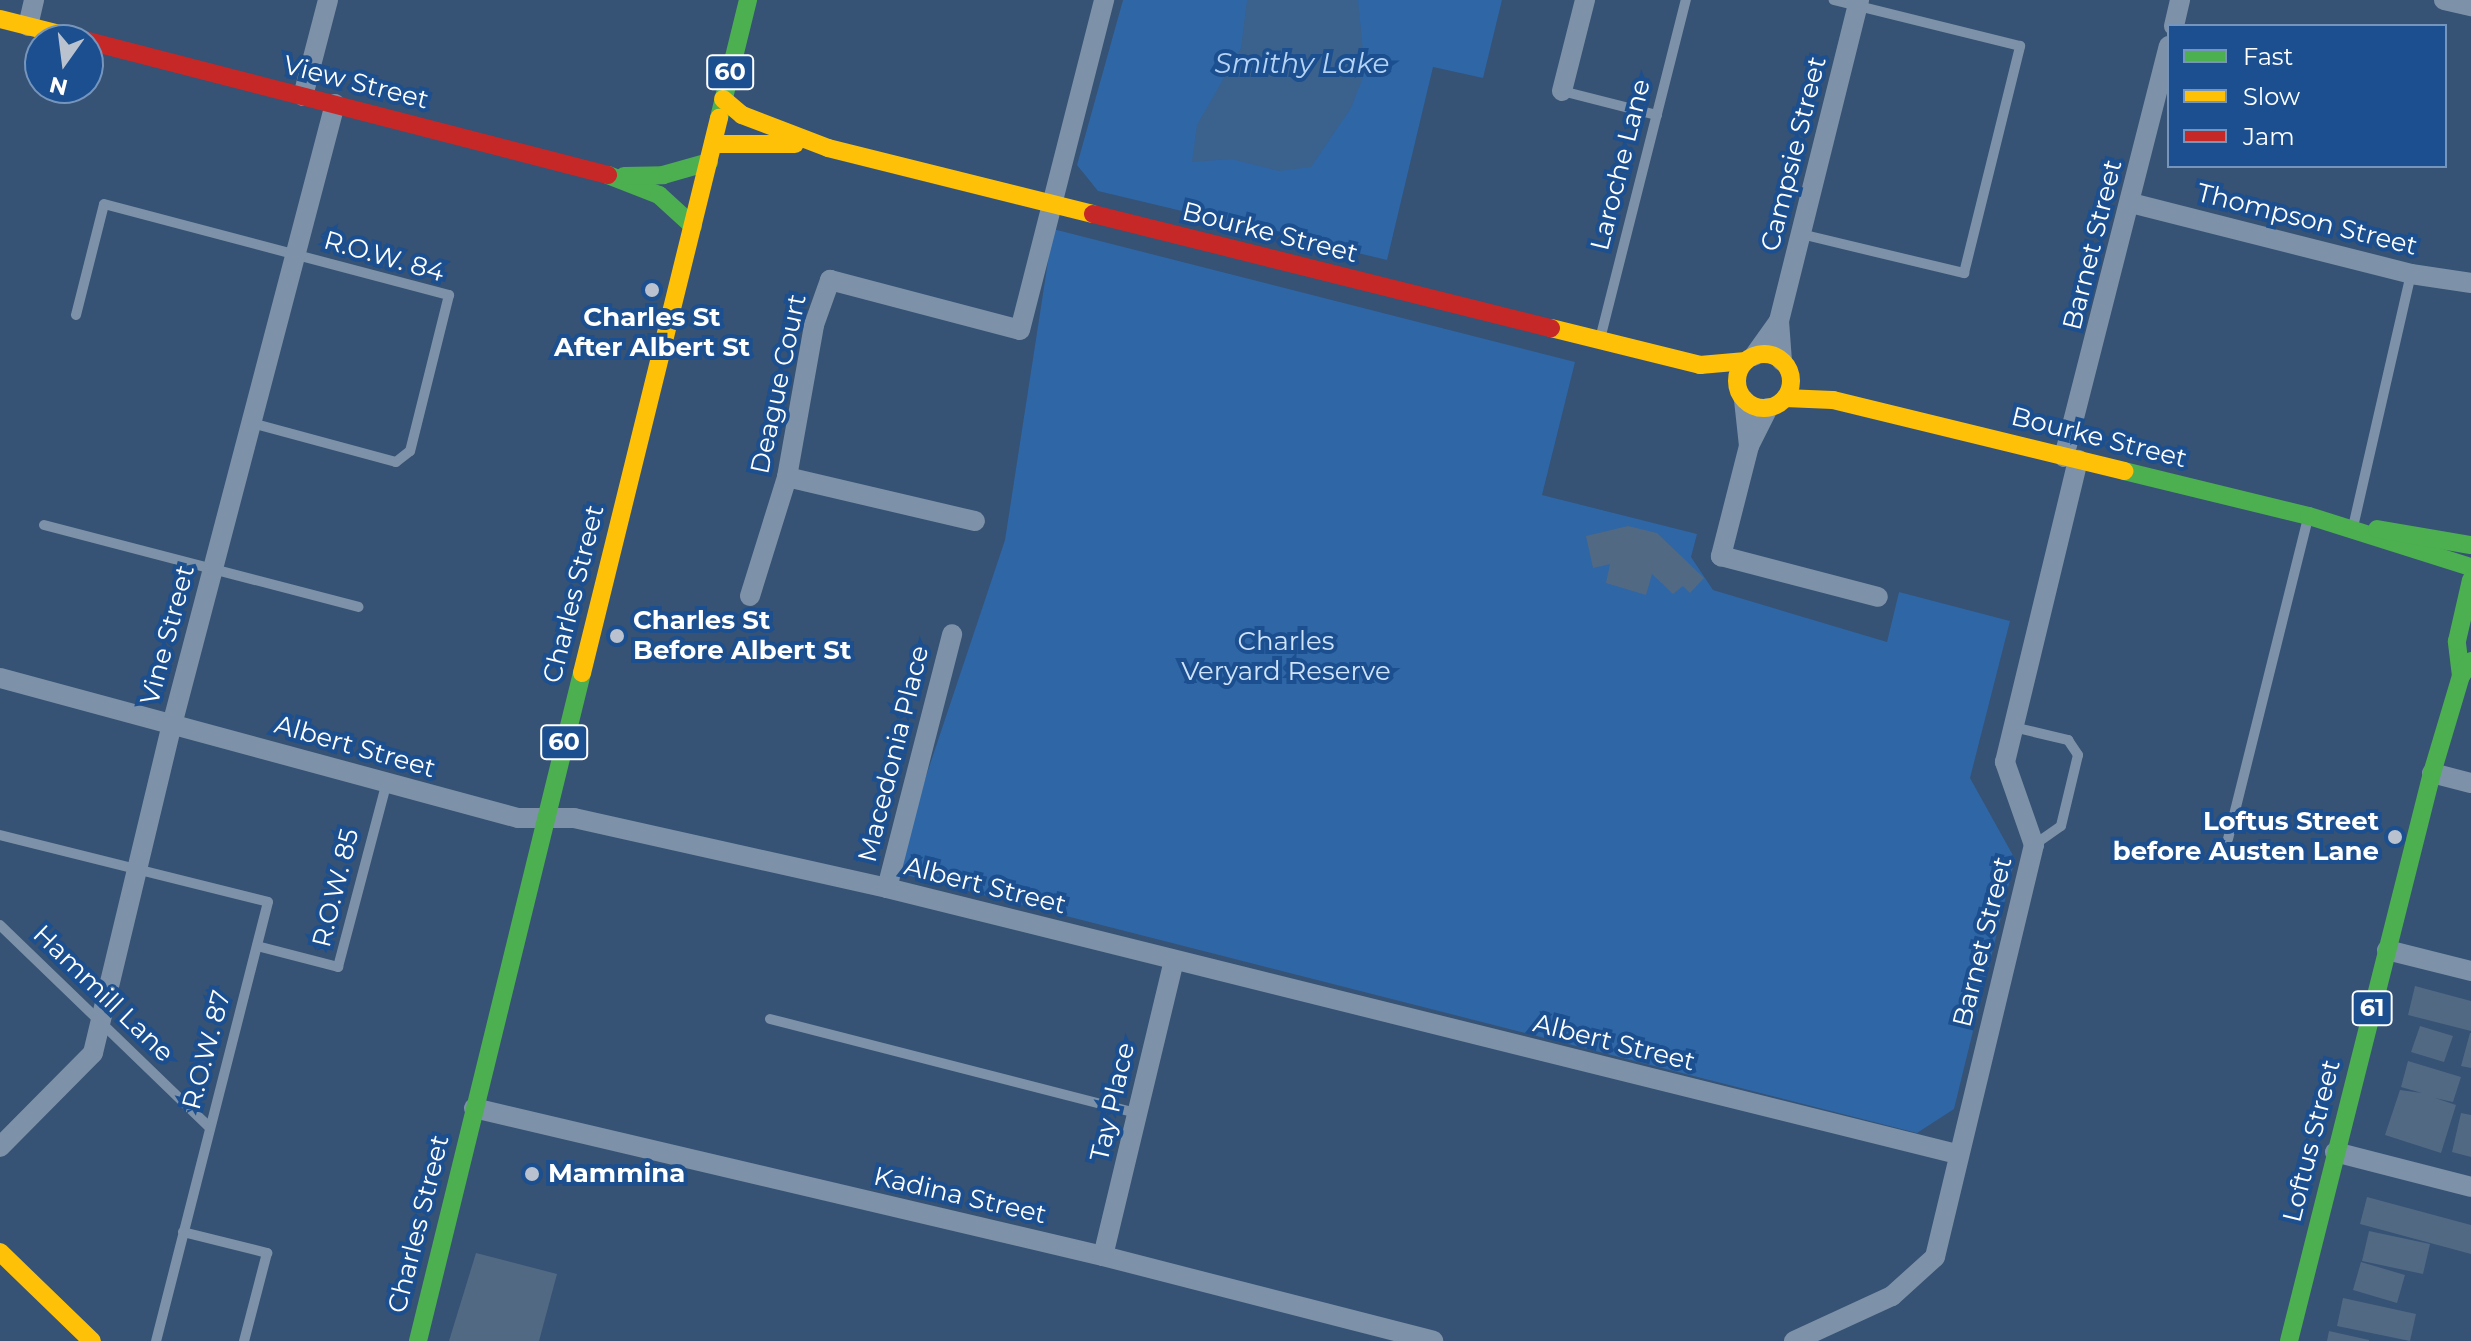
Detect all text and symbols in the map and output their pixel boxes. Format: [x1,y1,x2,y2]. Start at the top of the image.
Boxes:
north arrow [24,24,104,104]
legend [2167,24,2447,168]
text: Fast [2243,42,2293,71]
water label: Smithy Lake [1215,46,1389,80]
street label: View Street [280,50,432,116]
road number: 60 [706,52,754,92]
street label: Campsie Street [1755,53,1833,255]
text: N [47,71,70,101]
street label: Laroche Lane [1585,76,1657,254]
text: Slow [2243,82,2300,111]
text: Jam [2243,122,2295,151]
street label: Barnet Street [2057,157,2129,333]
street label: Thompson Street [2194,178,2420,262]
street label: Bourke Street [1179,196,1361,270]
street label: R.O.W. 84 [320,225,448,289]
marker: Charles St After Albert St [643,281,661,299]
street label: Deague Court [745,291,813,477]
place label: Charles St After Albert St [554,302,750,364]
street label: Bourke Street [2008,401,2190,475]
street label: Charles Street [537,502,611,686]
street label: Vine Street [134,562,202,708]
place label: Charles St Before Albert St [633,605,851,666]
park label: Charles Veryard Reserve [1181,626,1391,688]
marker: Charles St Before Albert St [608,627,626,645]
street label: Macedonia Place [852,643,936,865]
street label: Albert Street [271,709,439,785]
road number: 60 [540,722,588,762]
place label: Loftus Street before Austen Lane [2113,806,2379,868]
street label: R.O.W. 85 [306,825,366,951]
marker: Loftus Street before Austen Lane [2386,828,2404,846]
street label: Albert Street [901,851,1069,921]
street label: Barnet Street [1947,854,2019,1030]
street label: Hammill Lane [26,919,180,1069]
street label: R.O.W. 87 [176,987,238,1113]
road number: 61 [2350,988,2394,1028]
street label: Albert Street [1530,1008,1698,1078]
street label: Tay Place [1084,1040,1142,1164]
street label: Loftus Street [2277,1057,2347,1225]
street label: Charles Street [382,1132,456,1316]
place label: Mammina [548,1158,685,1190]
street label: Kadina Street [871,1161,1049,1231]
marker: Mammina [523,1165,541,1183]

